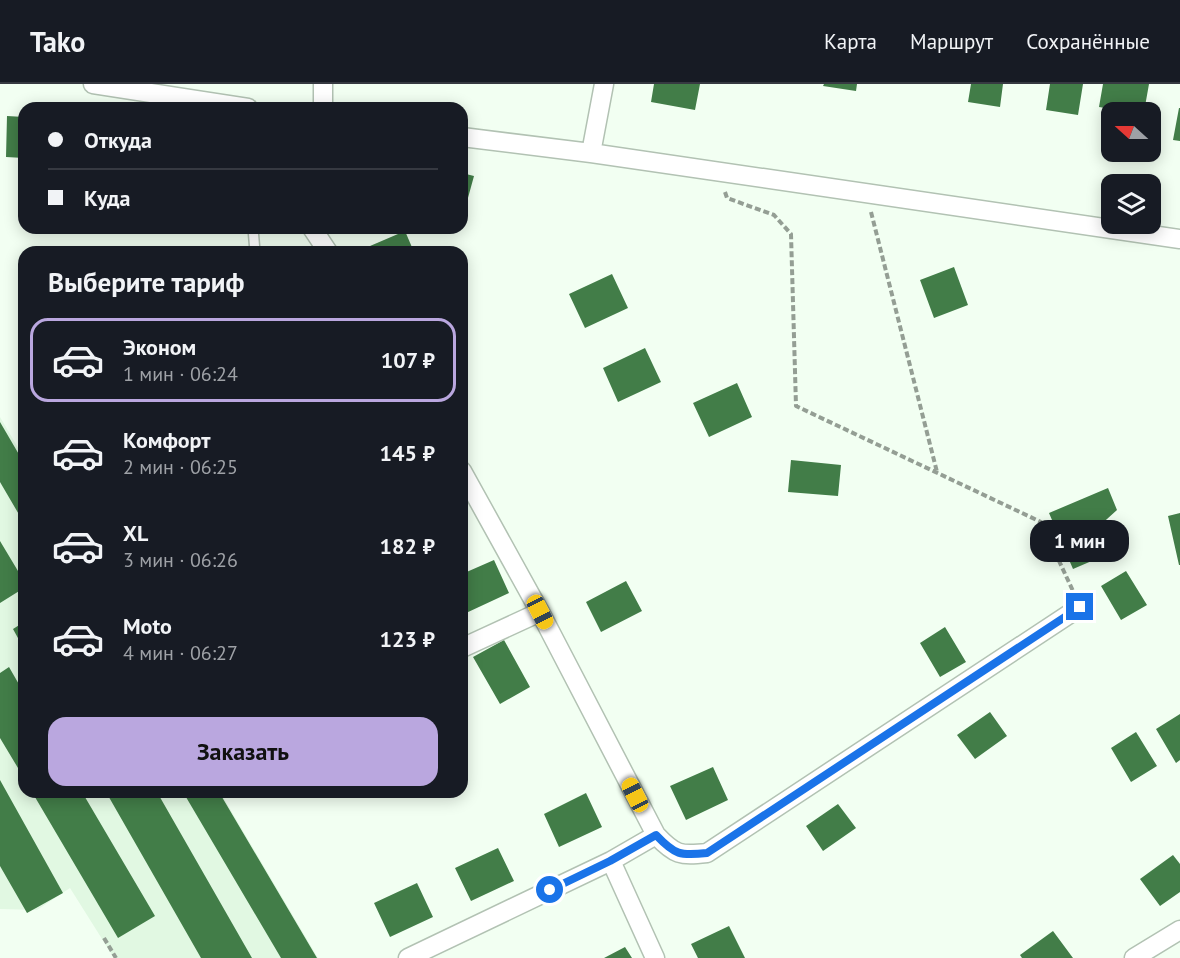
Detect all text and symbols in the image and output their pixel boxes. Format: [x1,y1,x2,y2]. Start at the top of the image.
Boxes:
text: Tako [30,23,85,60]
text: Карта [824,28,877,55]
text: Маршрут [910,28,993,55]
text: Сохранённые [1026,28,1150,55]
north arrow [1101,102,1161,162]
map controls [1101,102,1161,234]
text: Откуда [84,126,152,154]
button: layers [1101,174,1161,234]
text: Куда [84,184,131,212]
text: Выберите тариф [48,265,244,299]
icon: car [51,333,105,387]
text: Эконом [123,333,196,361]
text: 107 ₽ [381,346,435,374]
text: 1 мин · 06:24 [123,361,238,387]
icon: car [51,426,105,480]
text: Комфорт [123,426,211,454]
text: 145 ₽ [380,439,435,467]
text: 2 мин · 06:25 [123,454,238,480]
icon: car [51,519,105,573]
text: XL [123,519,148,547]
callout: 1 мин [1030,520,1130,562]
text: 1 мин [1054,528,1105,554]
text: 182 ₽ [380,532,435,560]
text: 3 мин · 06:26 [123,547,238,573]
car [524,592,556,632]
route end [1066,593,1093,620]
icon: car [51,612,105,666]
text: Moto [123,612,172,640]
text: 123 ₽ [380,625,435,653]
text: 4 мин · 06:27 [123,640,238,666]
button: Заказать [48,717,438,786]
car [619,775,651,815]
route start [536,876,563,903]

